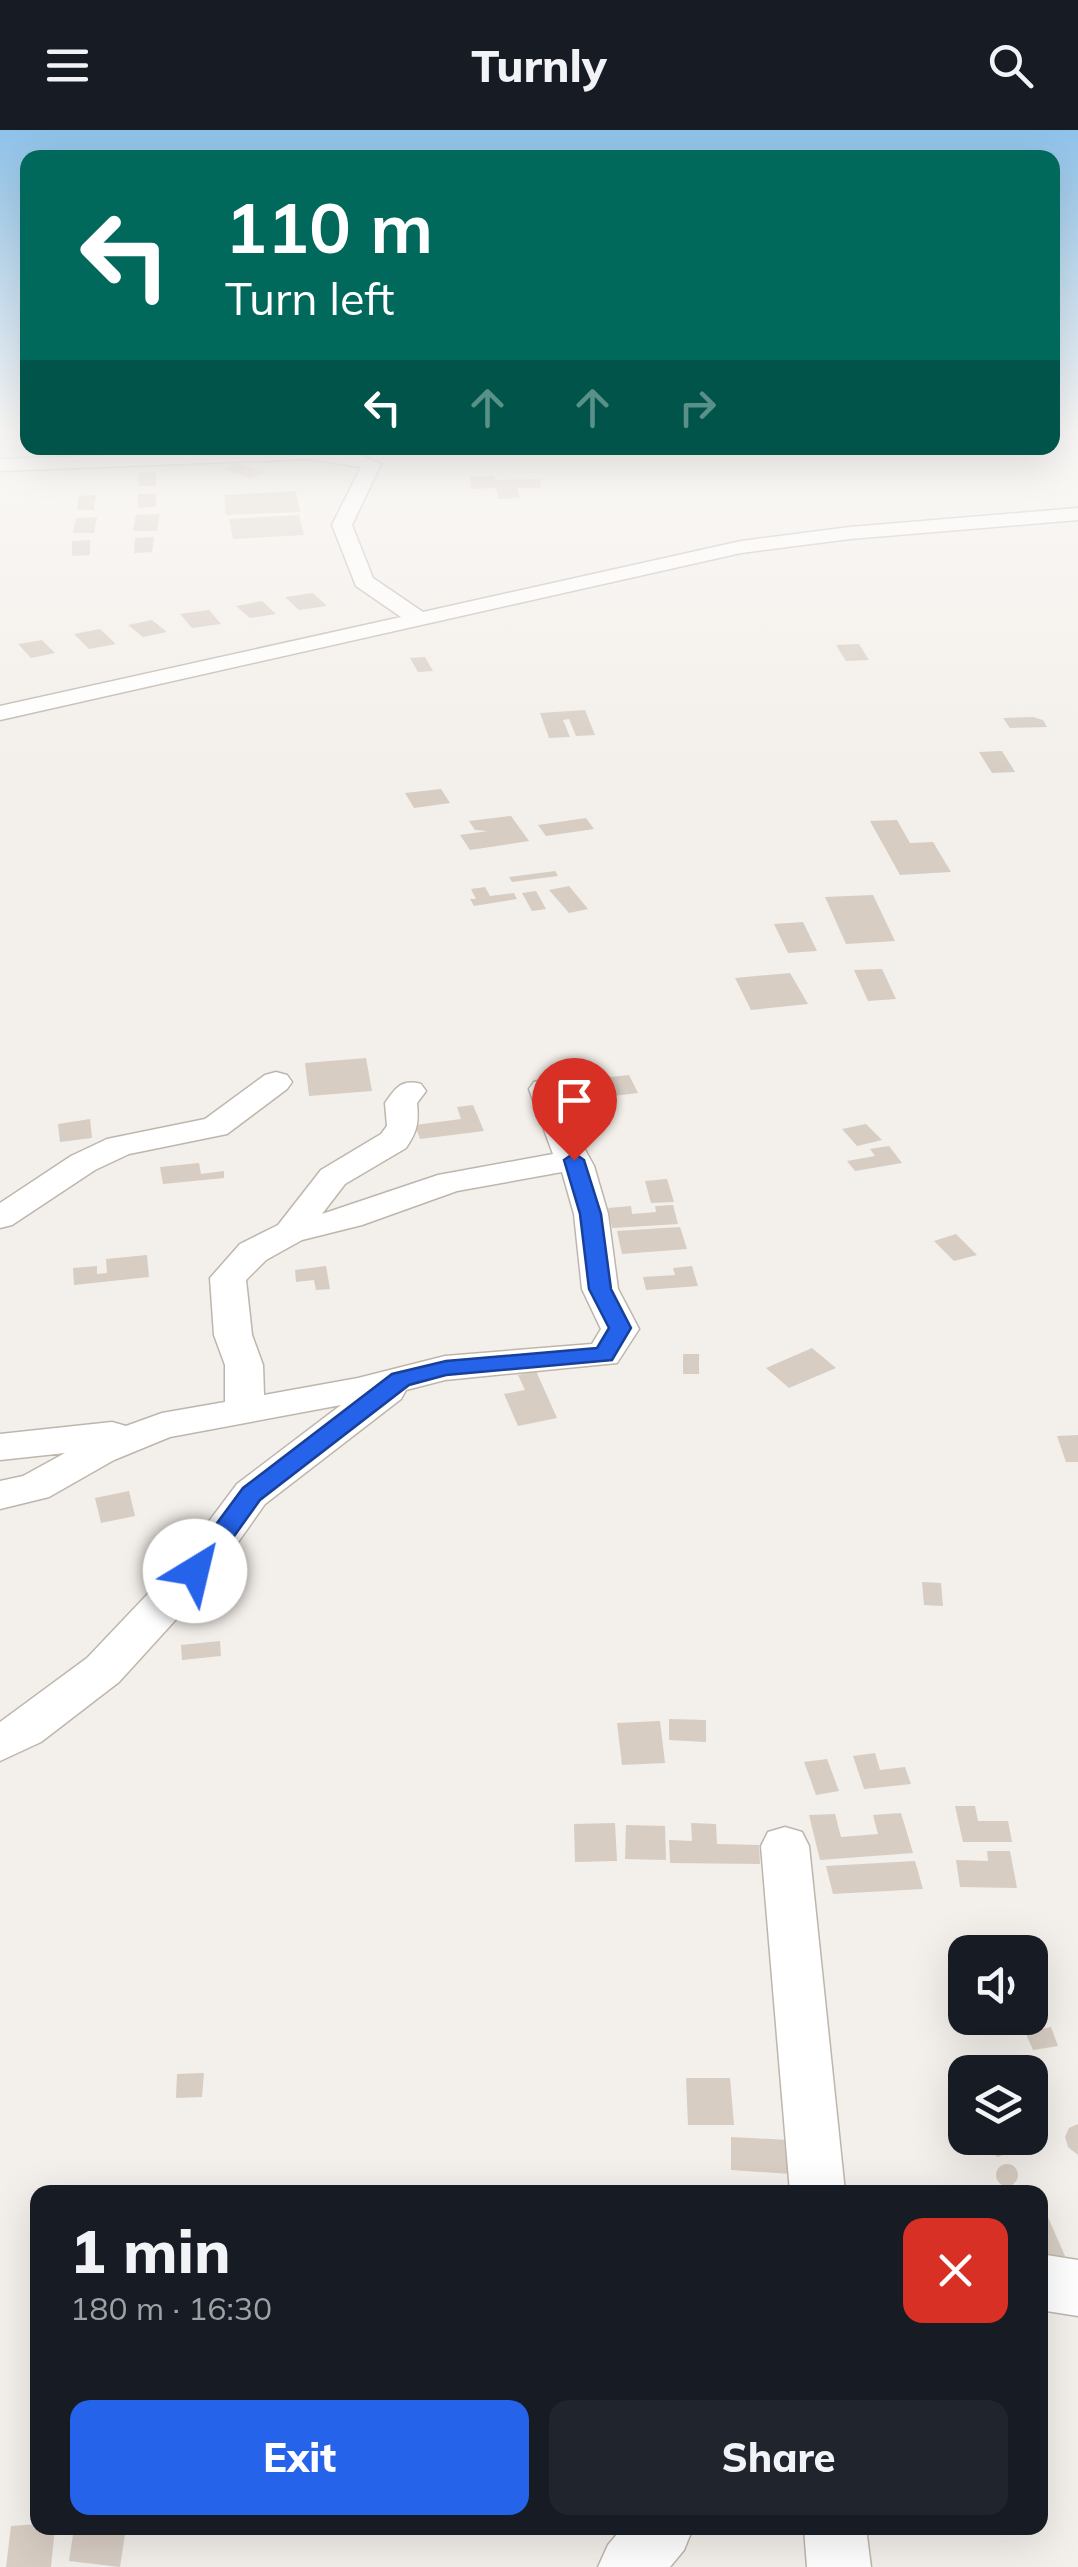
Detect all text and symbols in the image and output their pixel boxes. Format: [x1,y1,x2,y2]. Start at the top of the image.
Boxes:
text: Turnly [471,37,607,93]
icon: menu [40,38,95,93]
icon: search [983,38,1038,93]
text: 110 m [225,183,433,271]
icon: left [60,190,190,320]
text: Turn left [225,270,394,326]
icon: left [355,380,410,435]
icon: ahead [460,380,515,435]
icon: ahead [565,380,620,435]
icon: right [670,380,725,435]
pin [532,1058,617,1161]
icon: arrive [547,1073,602,1128]
position arrow [143,1519,247,1623]
map controls [948,1935,1048,2155]
button: sound [948,1935,1048,2035]
button: layers [948,2055,1048,2155]
text: 1 min [70,2213,231,2288]
button: close [903,2218,1008,2323]
text: 180 m · 16:30 [70,2288,272,2328]
button: Exit [70,2400,529,2515]
button: Share [549,2400,1008,2515]

